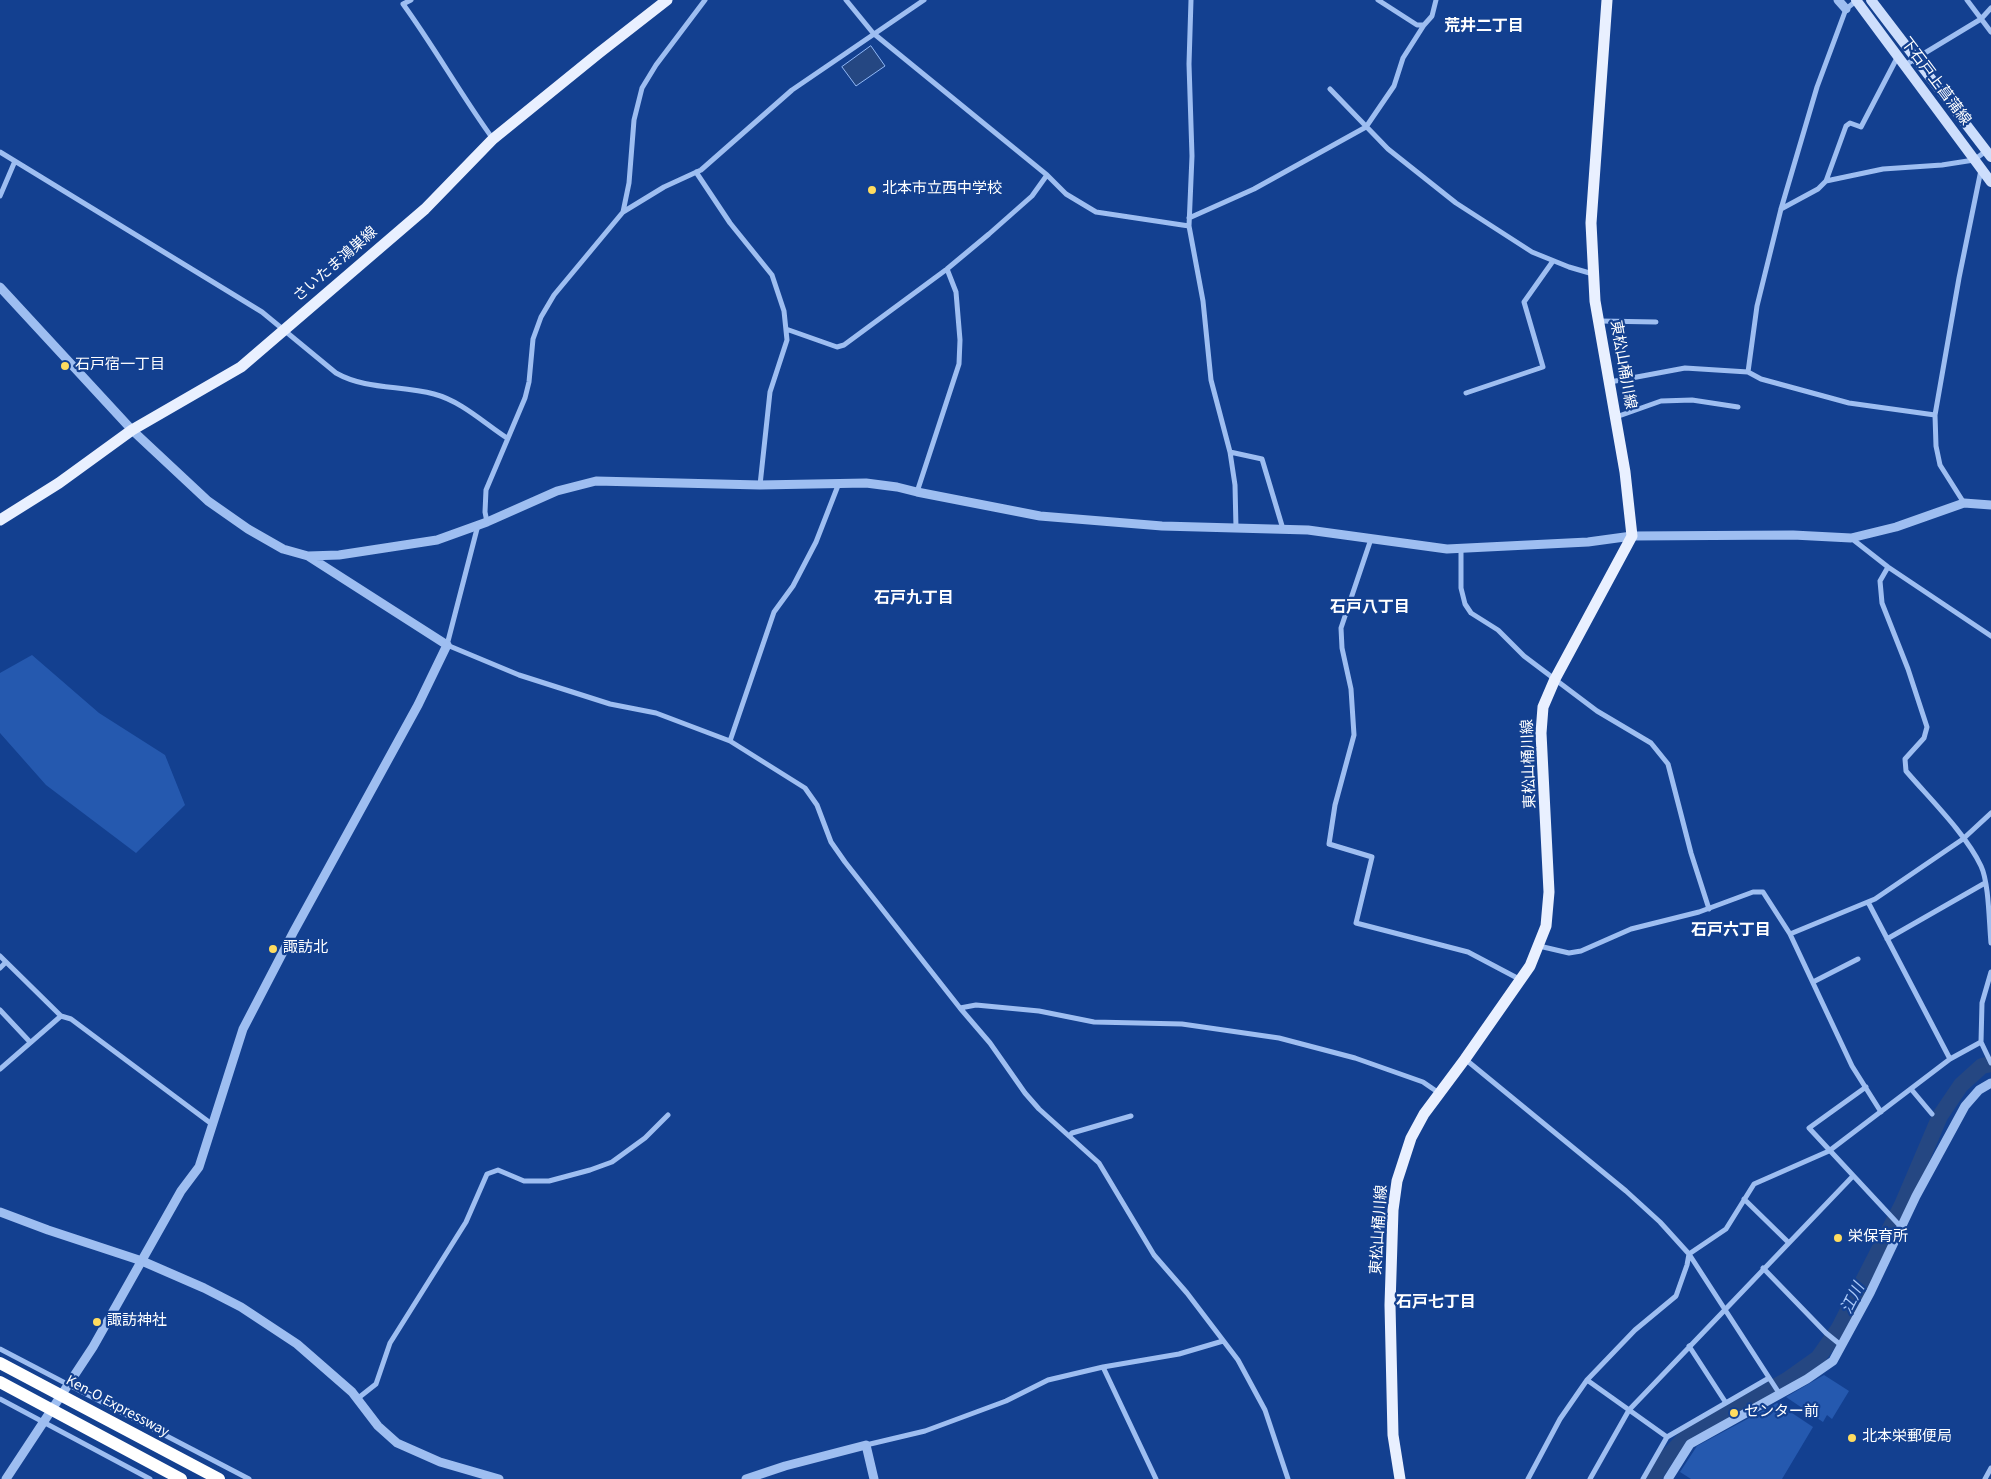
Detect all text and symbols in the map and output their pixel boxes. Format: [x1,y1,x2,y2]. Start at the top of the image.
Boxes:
district label: 荒井二丁目 [1444,17,1524,37]
street label: 下石戸上菖蒲線 [1896,35,1974,129]
place label: 北本市立西中学校 [882,181,1002,199]
marker: 北本市立西中学校 [866,184,878,196]
street label: さいたま鴻巣線 [290,224,382,306]
street label: 東松山桶川線 [1605,319,1639,411]
place label: 石戸宿一丁目 [75,357,165,375]
marker: 石戸宿一丁目 [59,360,71,372]
district label: 石戸九丁目 [874,589,954,609]
district label: 石戸八丁目 [1330,598,1410,618]
street label: 東松山桶川線 [1519,719,1541,809]
district label: 石戸六丁目 [1691,921,1771,941]
place label: 諏訪北 [283,940,328,958]
marker: 諏訪北 [267,943,279,955]
street label: 東松山桶川線 [1368,1184,1392,1276]
place label: 栄保育所 [1848,1229,1908,1247]
marker: 栄保育所 [1832,1232,1844,1244]
water label: 江川 [1838,1280,1870,1318]
district label: 石戸七丁目 [1396,1293,1476,1313]
place label: 諏訪神社 [107,1313,167,1331]
marker: 諏訪神社 [91,1316,103,1328]
street label: Ken-O Expressway [62,1372,172,1442]
place label: センター前 [1744,1404,1819,1422]
marker: センター前 [1728,1407,1740,1419]
place label: 北本栄郵便局 [1862,1429,1952,1447]
marker: 北本栄郵便局 [1846,1432,1858,1444]

